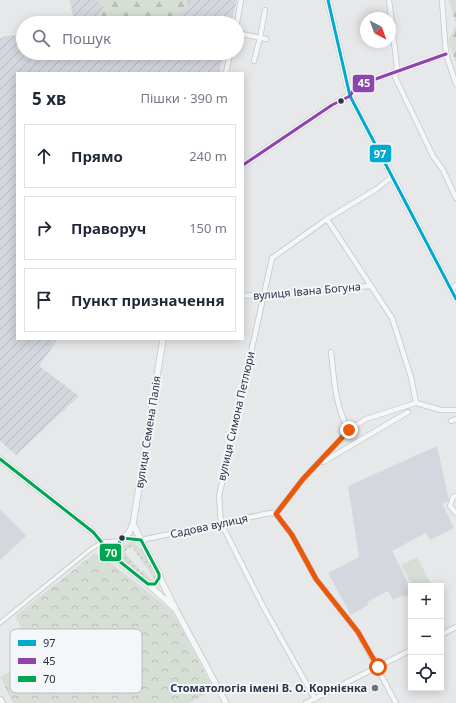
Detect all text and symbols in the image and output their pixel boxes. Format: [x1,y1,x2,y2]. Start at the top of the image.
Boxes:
north arrow [360,12,396,48]
search box [16,16,244,60]
icon: search [30,27,52,49]
text: Пошук [62,28,111,48]
line badge: 45 [352,74,375,93]
text: 45 [358,75,370,90]
text: 5 хв [32,87,66,110]
text: Пішки · 390 m [140,89,228,107]
unlabelled marker [336,96,346,106]
line badge: 97 [369,144,392,163]
icon: ahead [33,145,55,167]
text: Прямо [71,146,123,166]
text: 97 [374,146,386,161]
text: 240 m [189,147,227,165]
icon: right [33,217,55,239]
text: Праворуч [71,218,146,238]
text: 150 m [189,219,227,237]
street label: вулиця Івана Богуна [252,278,361,303]
icon: arrive [33,289,55,311]
text: Пункт призначення [71,290,225,310]
street label: вулиця Симона Петлюри [213,350,258,482]
street label: вулиця Семена Палія [131,375,164,489]
route end [340,421,358,439]
street label: Садова вулиця [169,510,249,541]
unlabelled marker [117,533,127,543]
line badge: 70 [99,543,122,562]
text: 70 [105,545,117,560]
map controls [408,583,444,691]
button: + [408,583,444,619]
button: − [408,619,444,655]
legend [10,629,142,693]
text: 97 [43,635,56,650]
text: 45 [43,653,56,668]
button: locate [408,655,444,691]
route start [369,658,387,676]
text: 70 [43,671,56,686]
place label: Стоматологія імені В. О. Корнієнка [170,680,367,695]
marker: Стоматологія імені В. О. Корнієнка [370,683,380,693]

